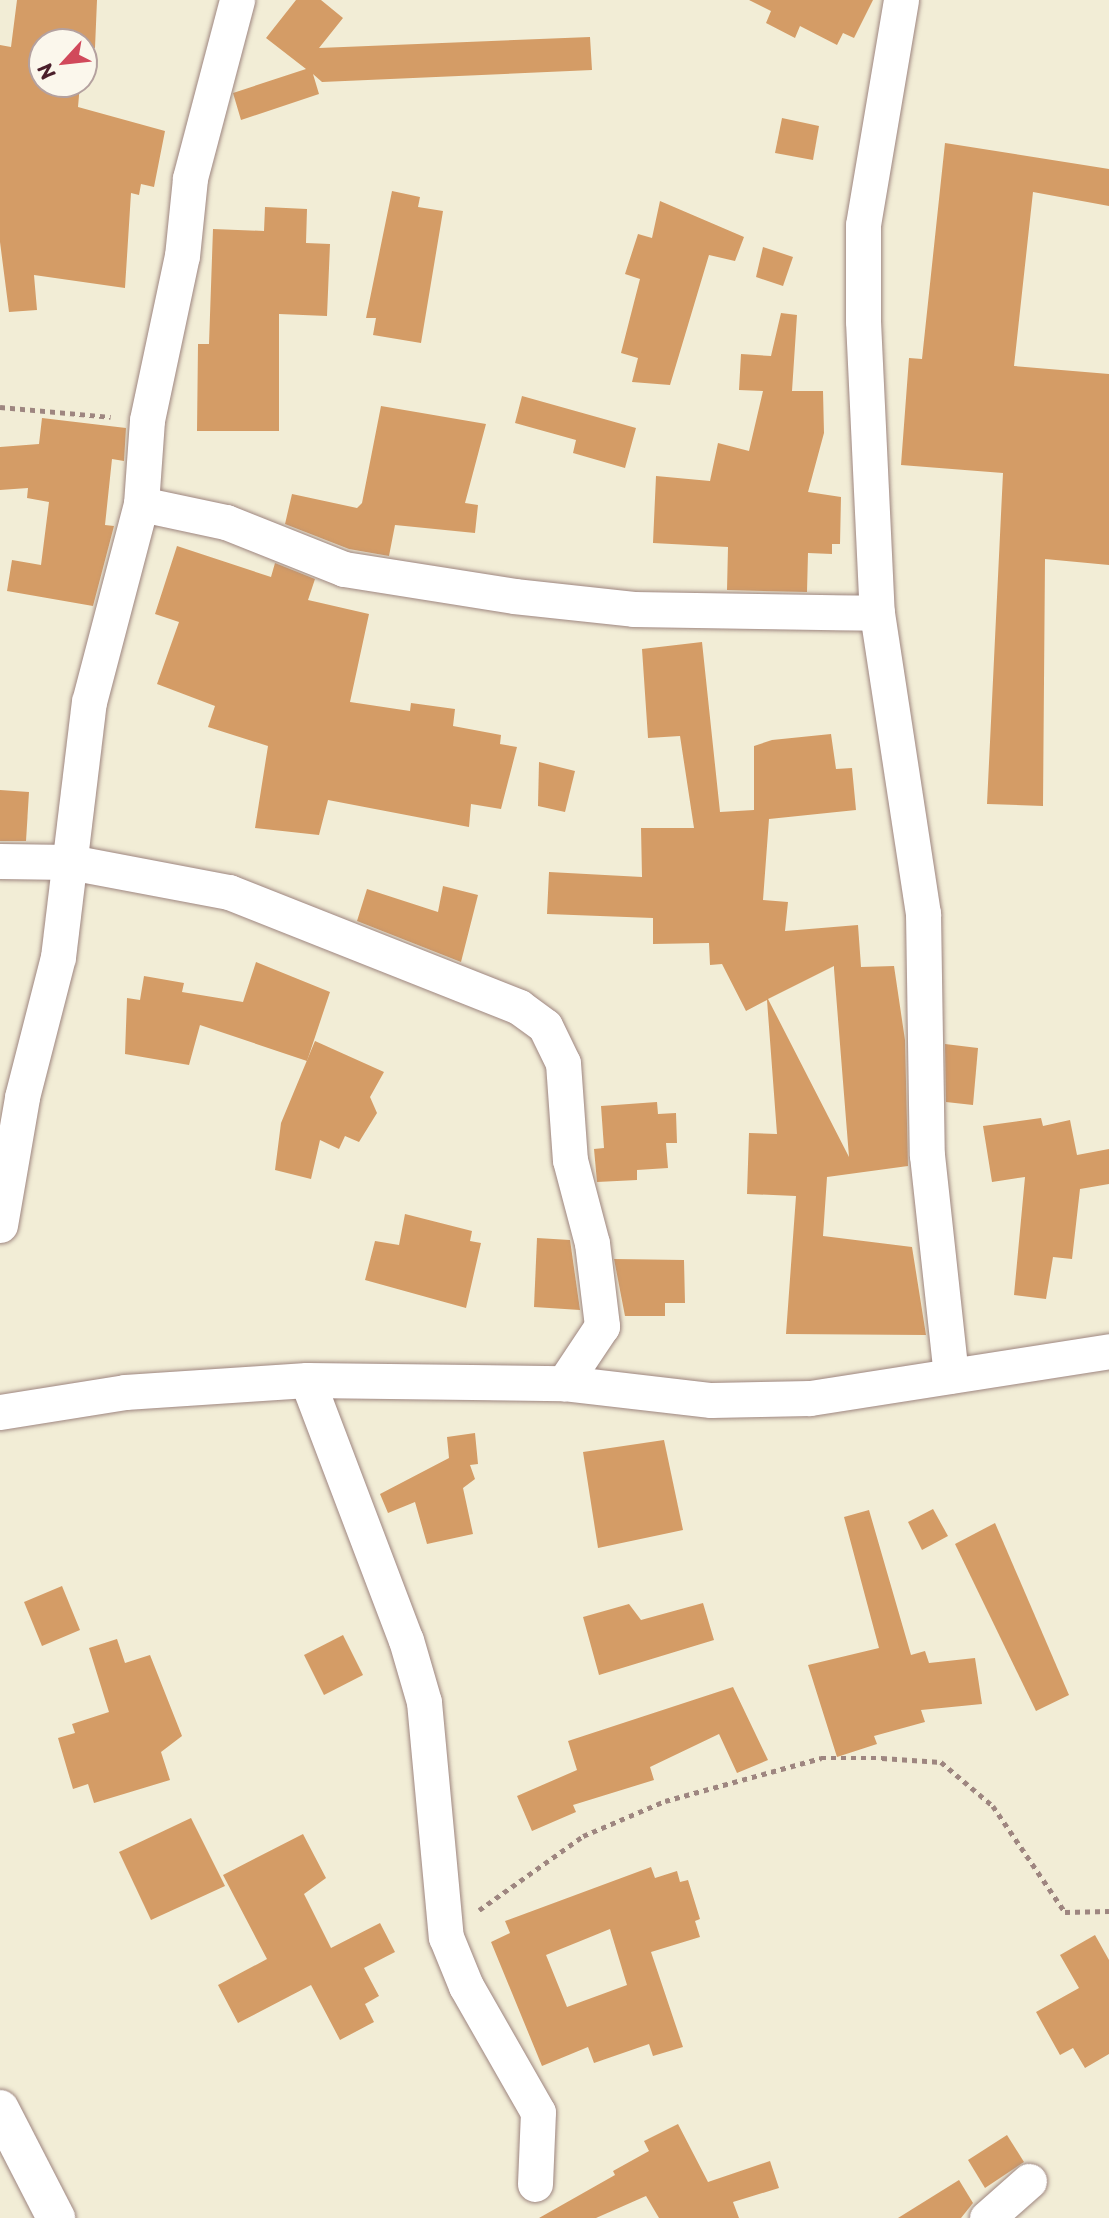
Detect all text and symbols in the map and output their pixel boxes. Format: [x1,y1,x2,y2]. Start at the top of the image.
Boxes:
north arrow [28,28,98,98]
text: N [30,59,62,85]

